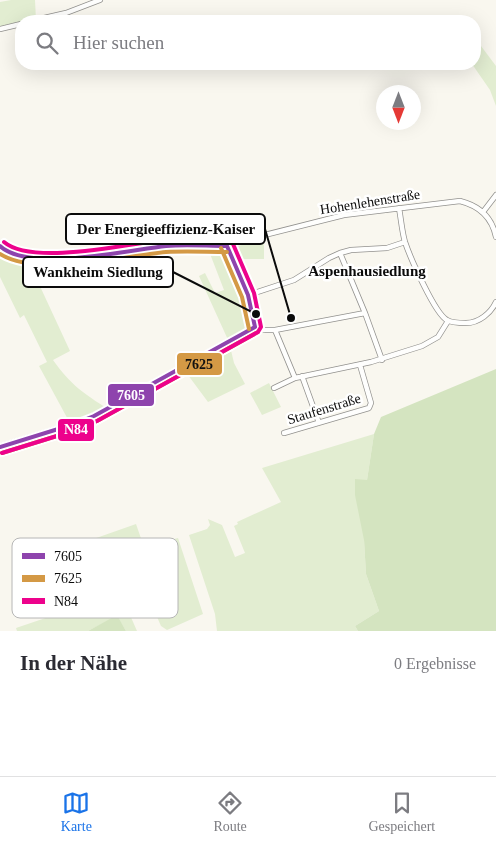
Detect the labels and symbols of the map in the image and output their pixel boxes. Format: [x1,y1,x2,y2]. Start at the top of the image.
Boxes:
north arrow [376,85,421,130]
street label: Hohenlehenstraße [319,187,421,217]
callout: Der Energieeffizienz-Kaiser [66,214,265,244]
text: Der Energieeffizienz-Kaiser [77,221,256,237]
callout: Wankheim Siedlung [23,257,173,287]
district label: Aspenhausiedlung [308,263,426,279]
text: Wankheim Siedlung [33,264,163,280]
line badge: 7625 [176,352,223,376]
text: 7625 [185,357,213,372]
line badge: 7605 [107,383,155,407]
text: 7605 [117,388,145,403]
street label: Staufenstraße [285,391,363,427]
line badge: N84 [57,418,95,442]
text: N84 [64,422,88,437]
legend [12,538,178,618]
text: 7605 [54,549,82,564]
text: 7625 [54,571,82,586]
text: N84 [54,594,78,609]

